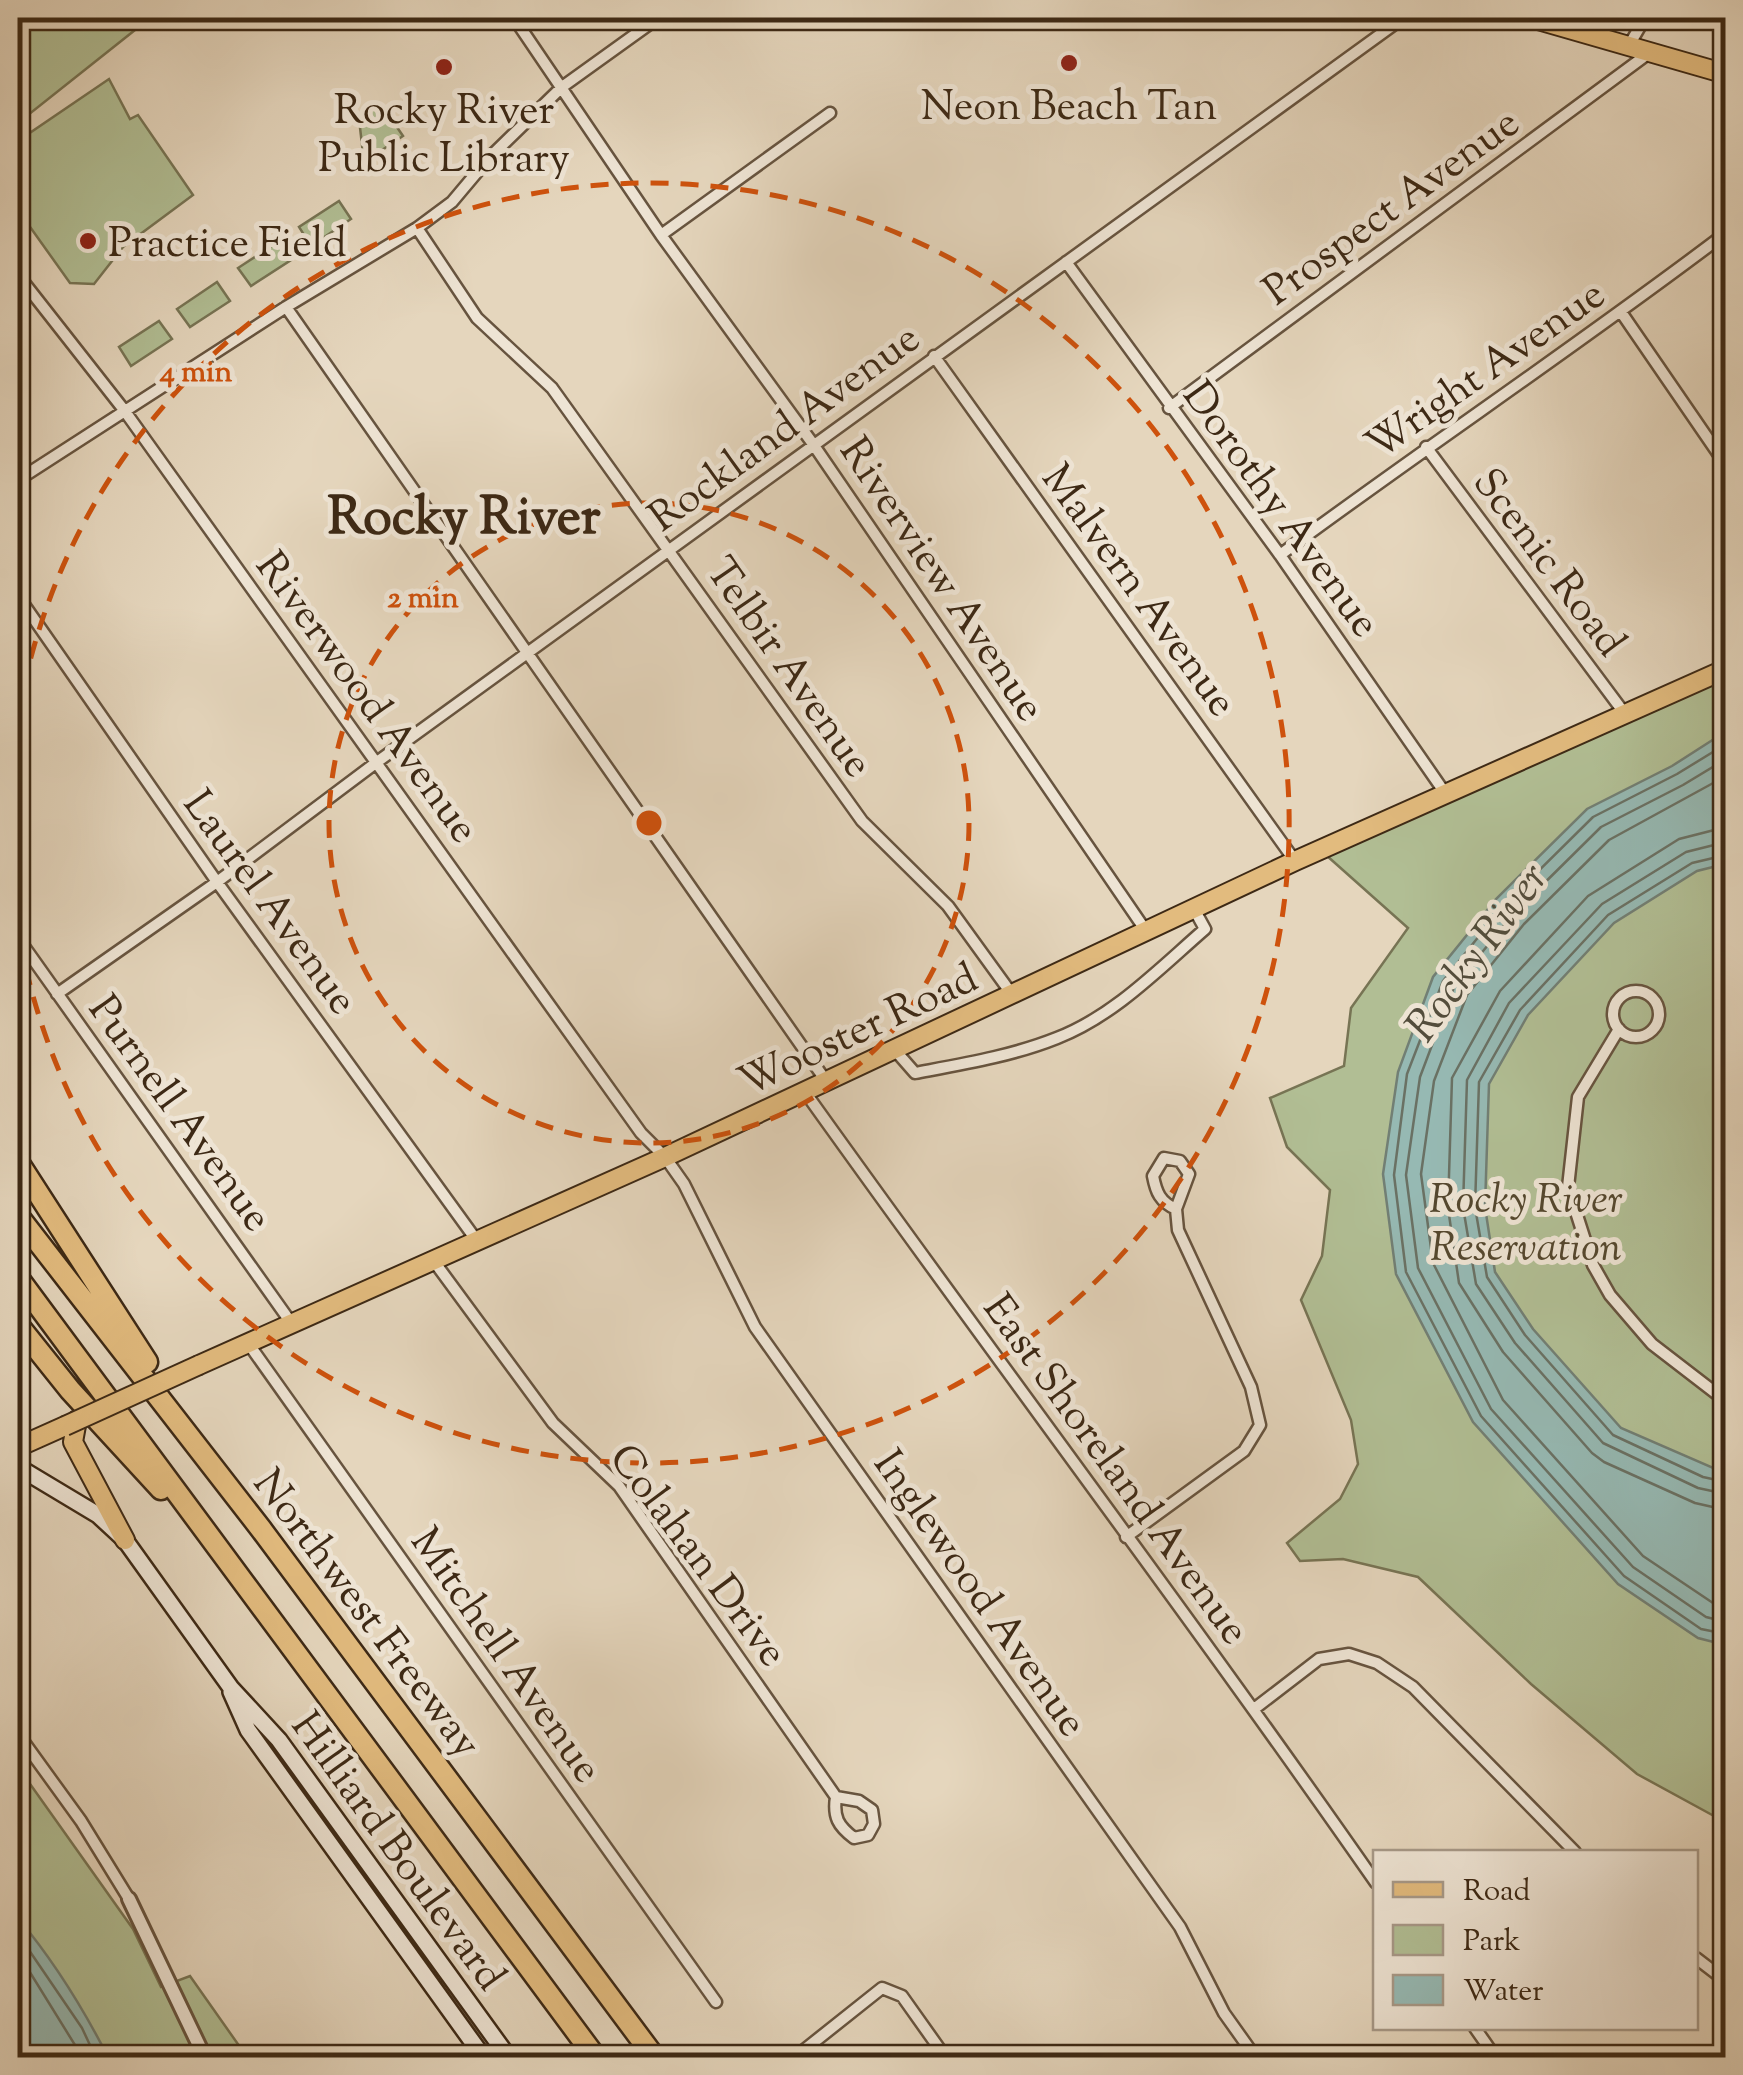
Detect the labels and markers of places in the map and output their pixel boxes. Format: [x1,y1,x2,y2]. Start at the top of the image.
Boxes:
marker: Neon Beach Tan [1058,52,1080,74]
marker: Rocky River Public Library [433,56,455,78]
place label: Neon Beach Tan [921,79,1217,139]
place label: Rocky River Public Library [318,83,570,191]
place label: Practice Field [108,216,347,276]
marker: Practice Field [77,230,99,252]
centre of rings [631,805,667,841]

